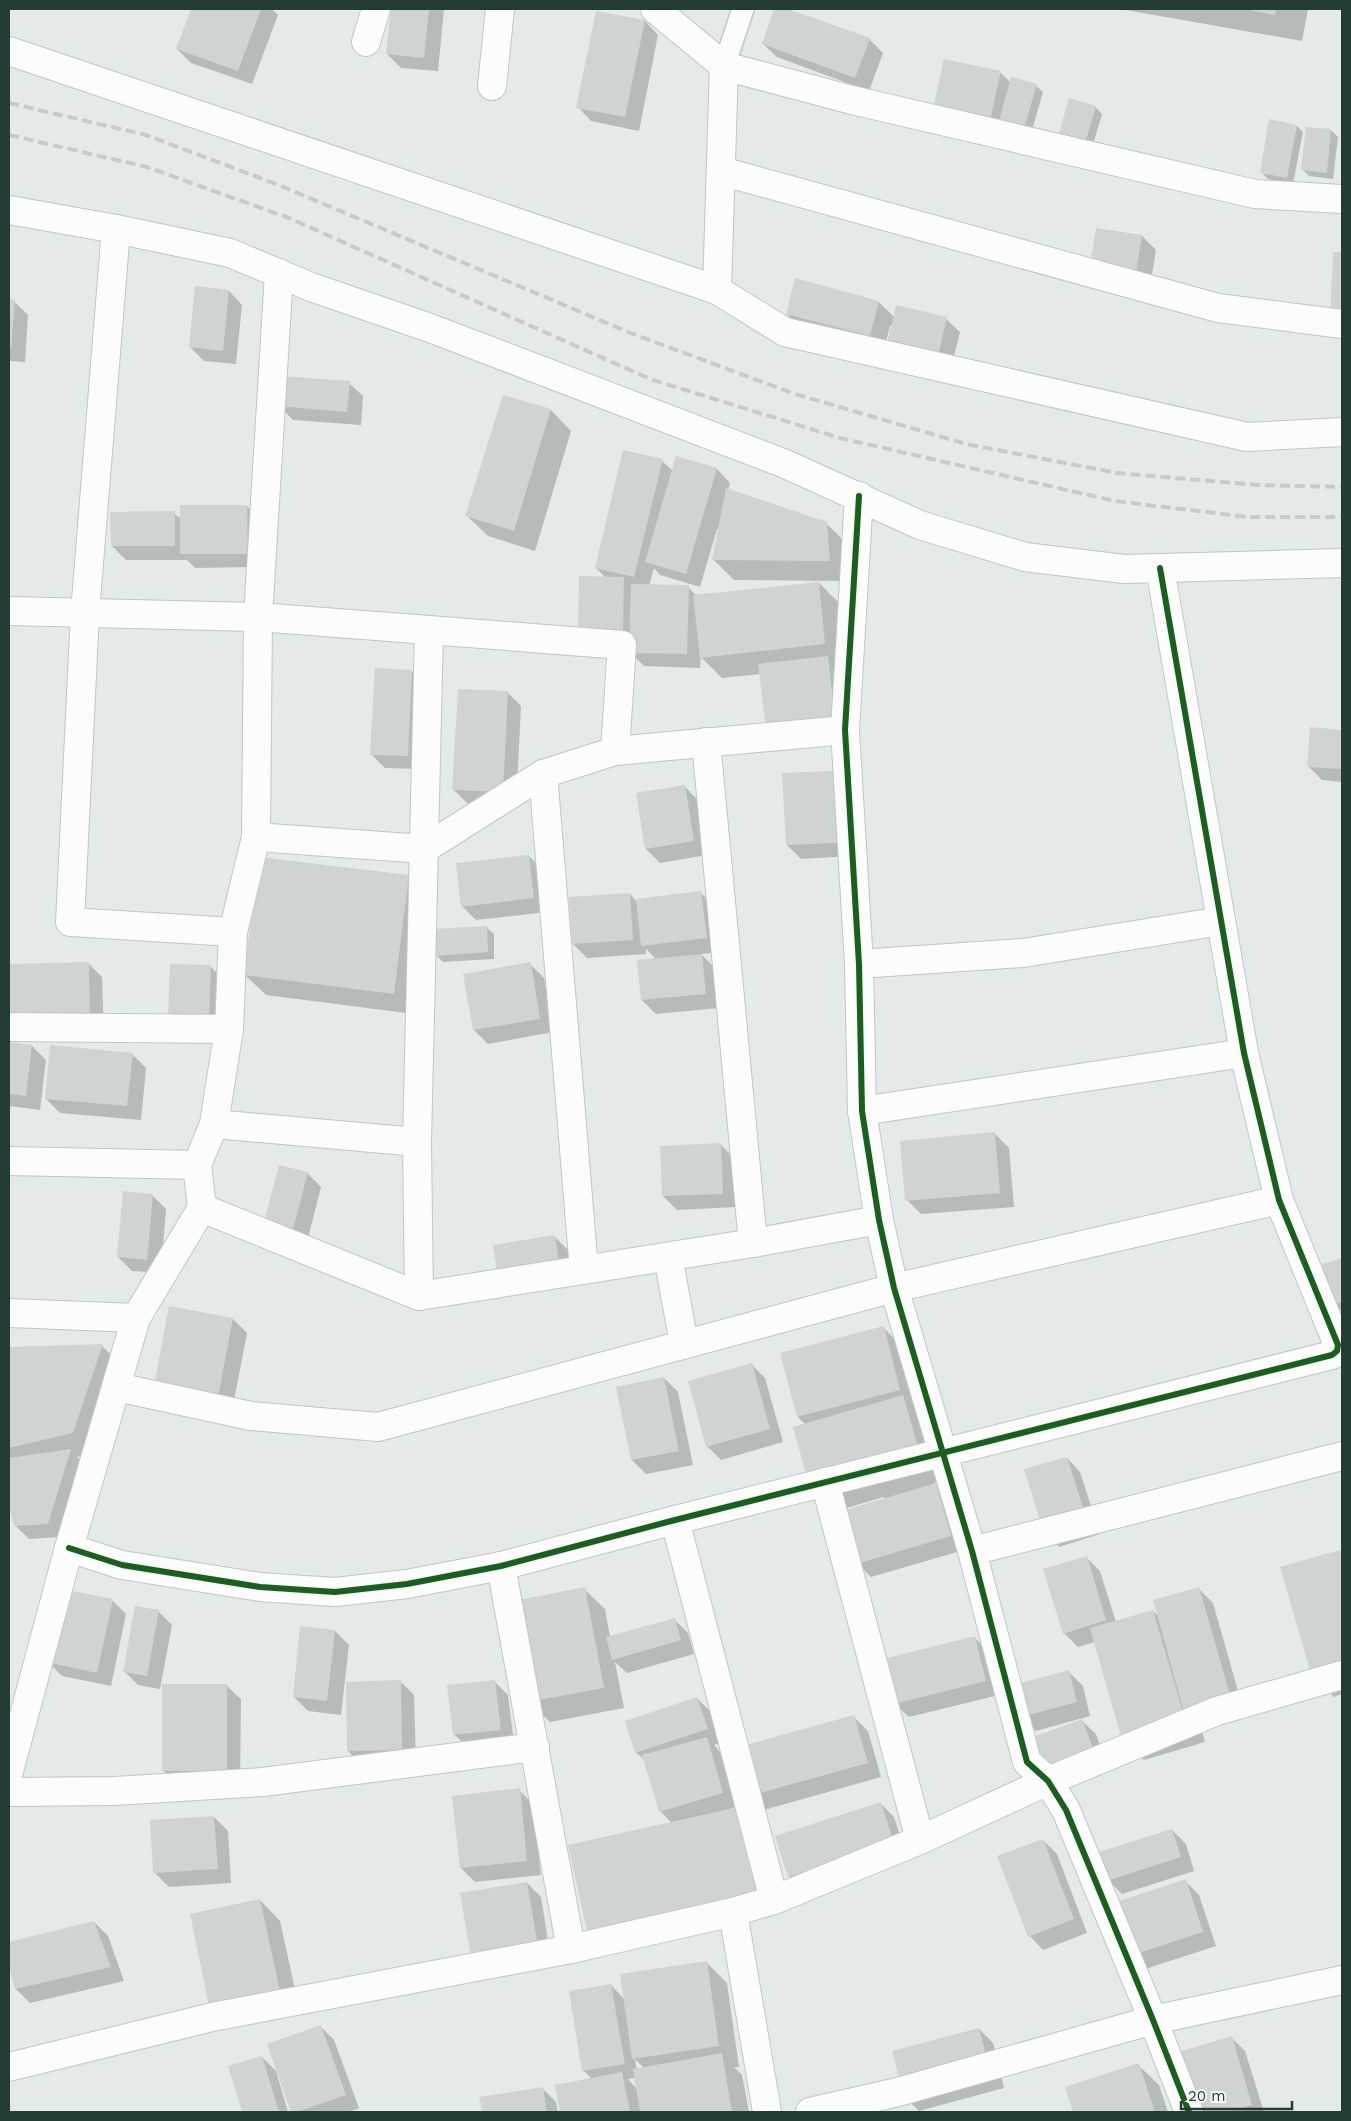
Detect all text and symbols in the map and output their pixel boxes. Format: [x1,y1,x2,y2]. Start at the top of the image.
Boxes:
scale bar [1181,2078,1292,2110]
text: 20 m [1188,2087,1226,2105]

